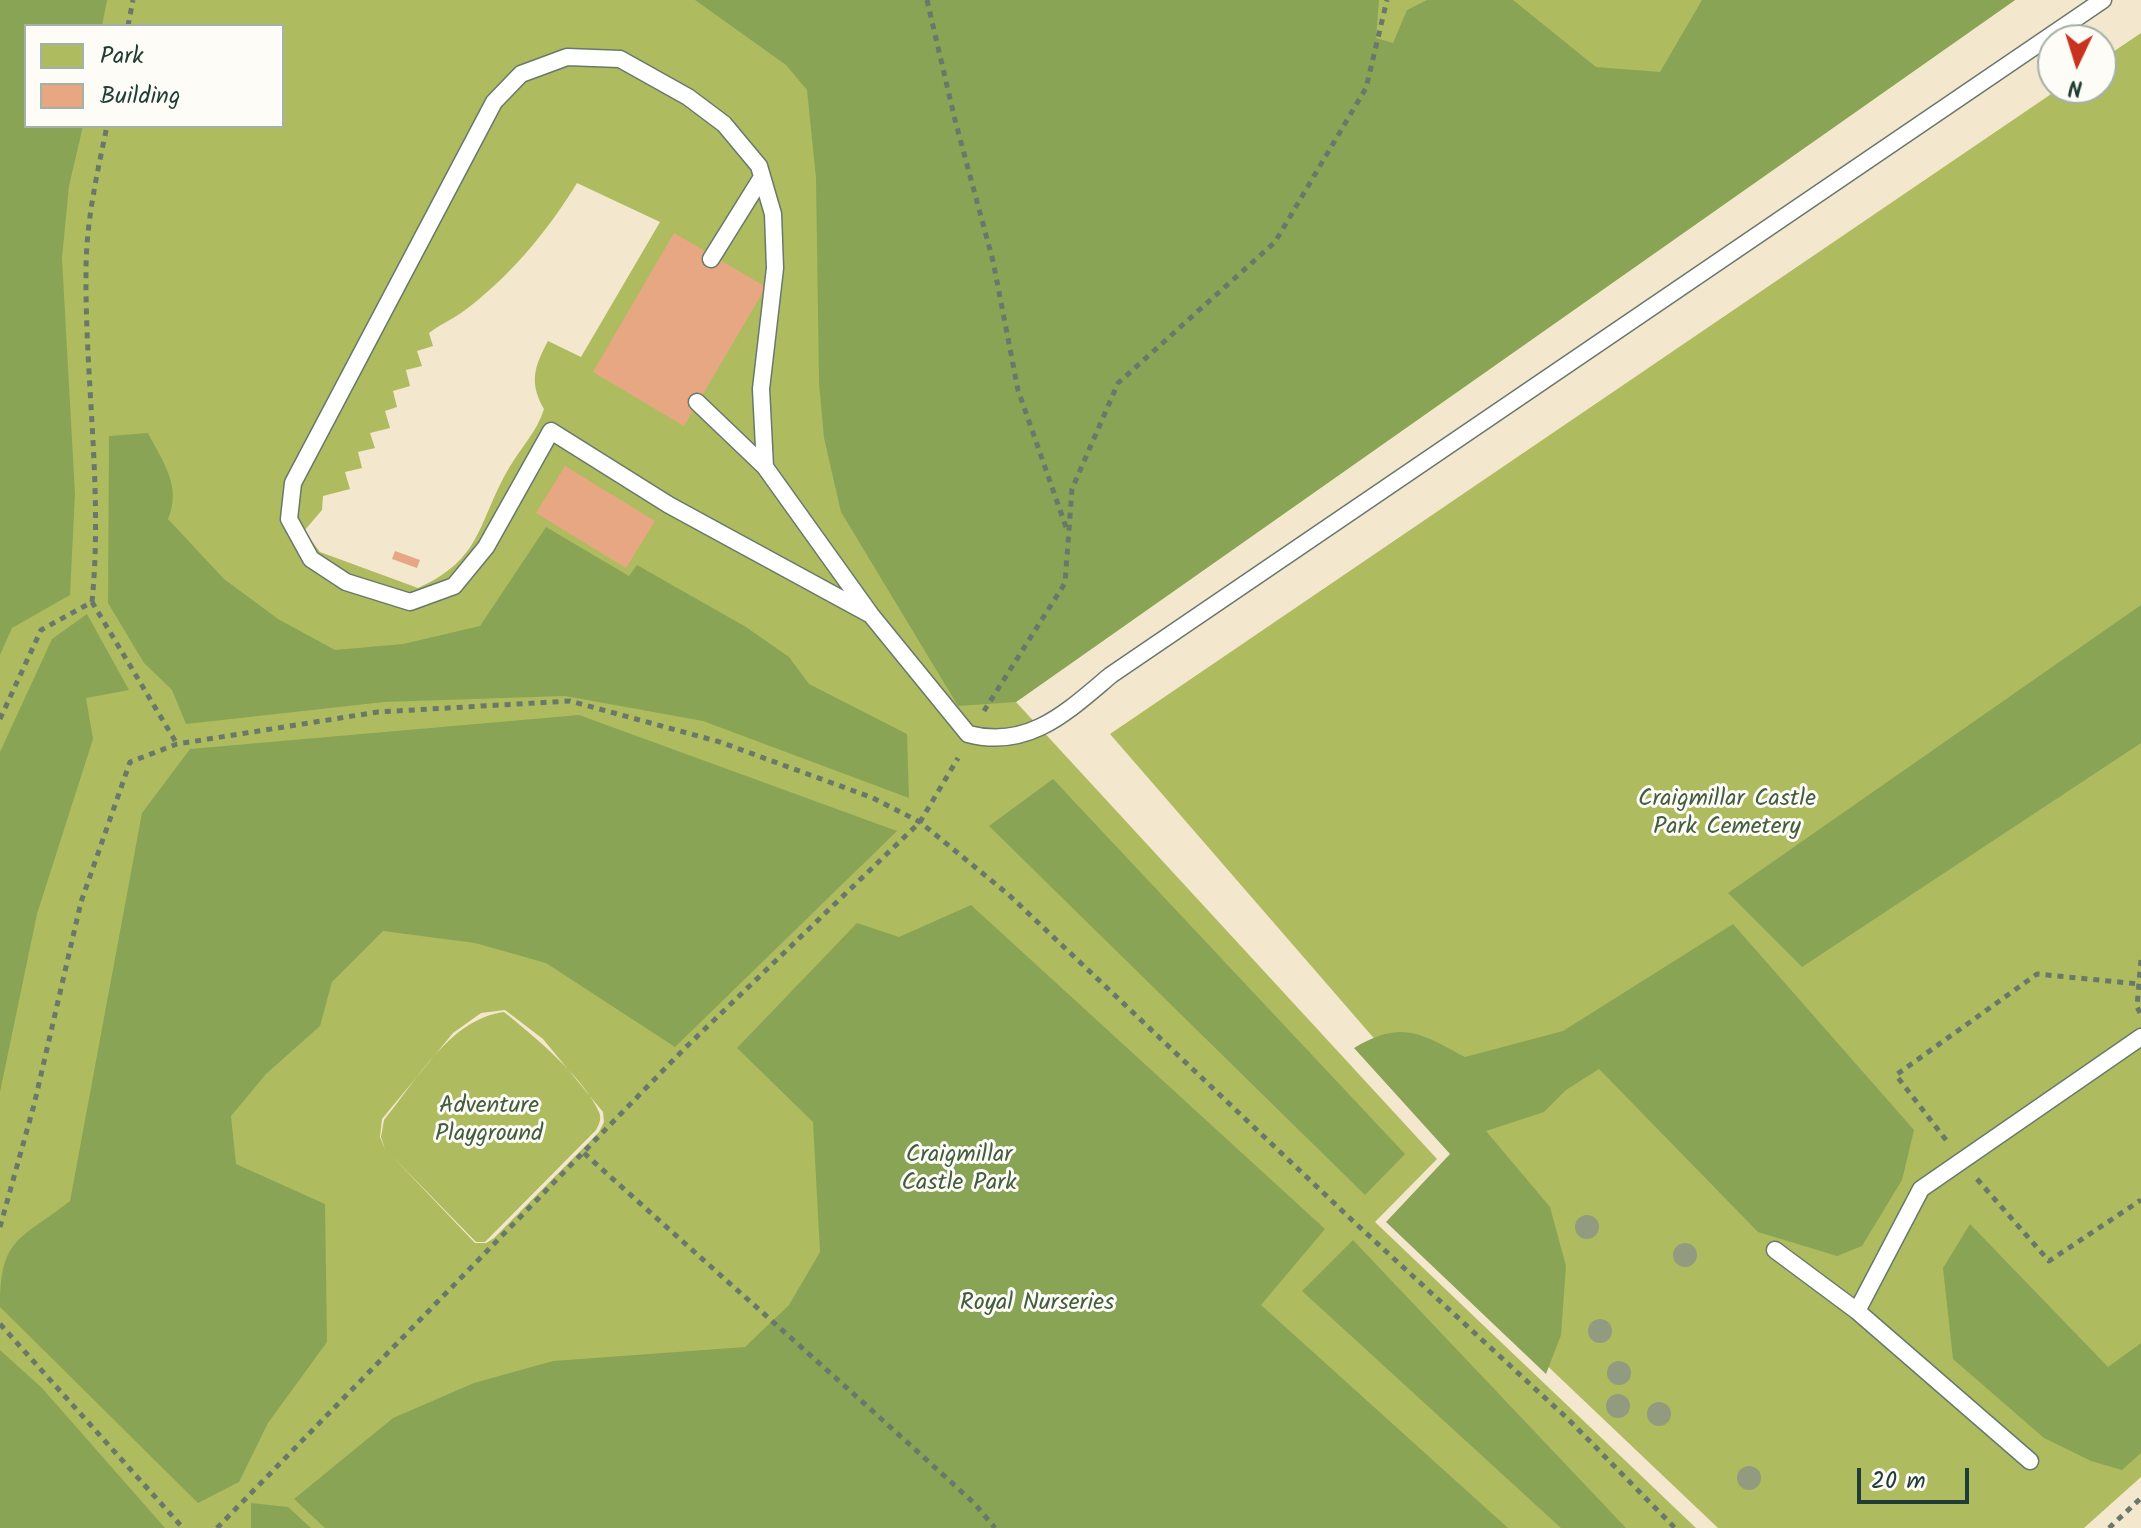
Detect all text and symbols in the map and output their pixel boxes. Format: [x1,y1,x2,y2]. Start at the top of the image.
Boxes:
legend [24,24,284,128]
north arrow [2037,24,2117,104]
text: Park [100,37,144,76]
text: N [2067,69,2084,104]
text: Building [100,77,180,116]
park label: Craigmillar Castle Park Cemetery [1638,787,1816,843]
park label: Adventure Playground [435,1094,543,1150]
park label: Craigmillar Castle Park [902,1143,1016,1199]
park label: Royal Nurseries [960,1291,1114,1319]
scale bar [1861,1452,1973,1502]
text: 20 m [1871,1462,1926,1501]

